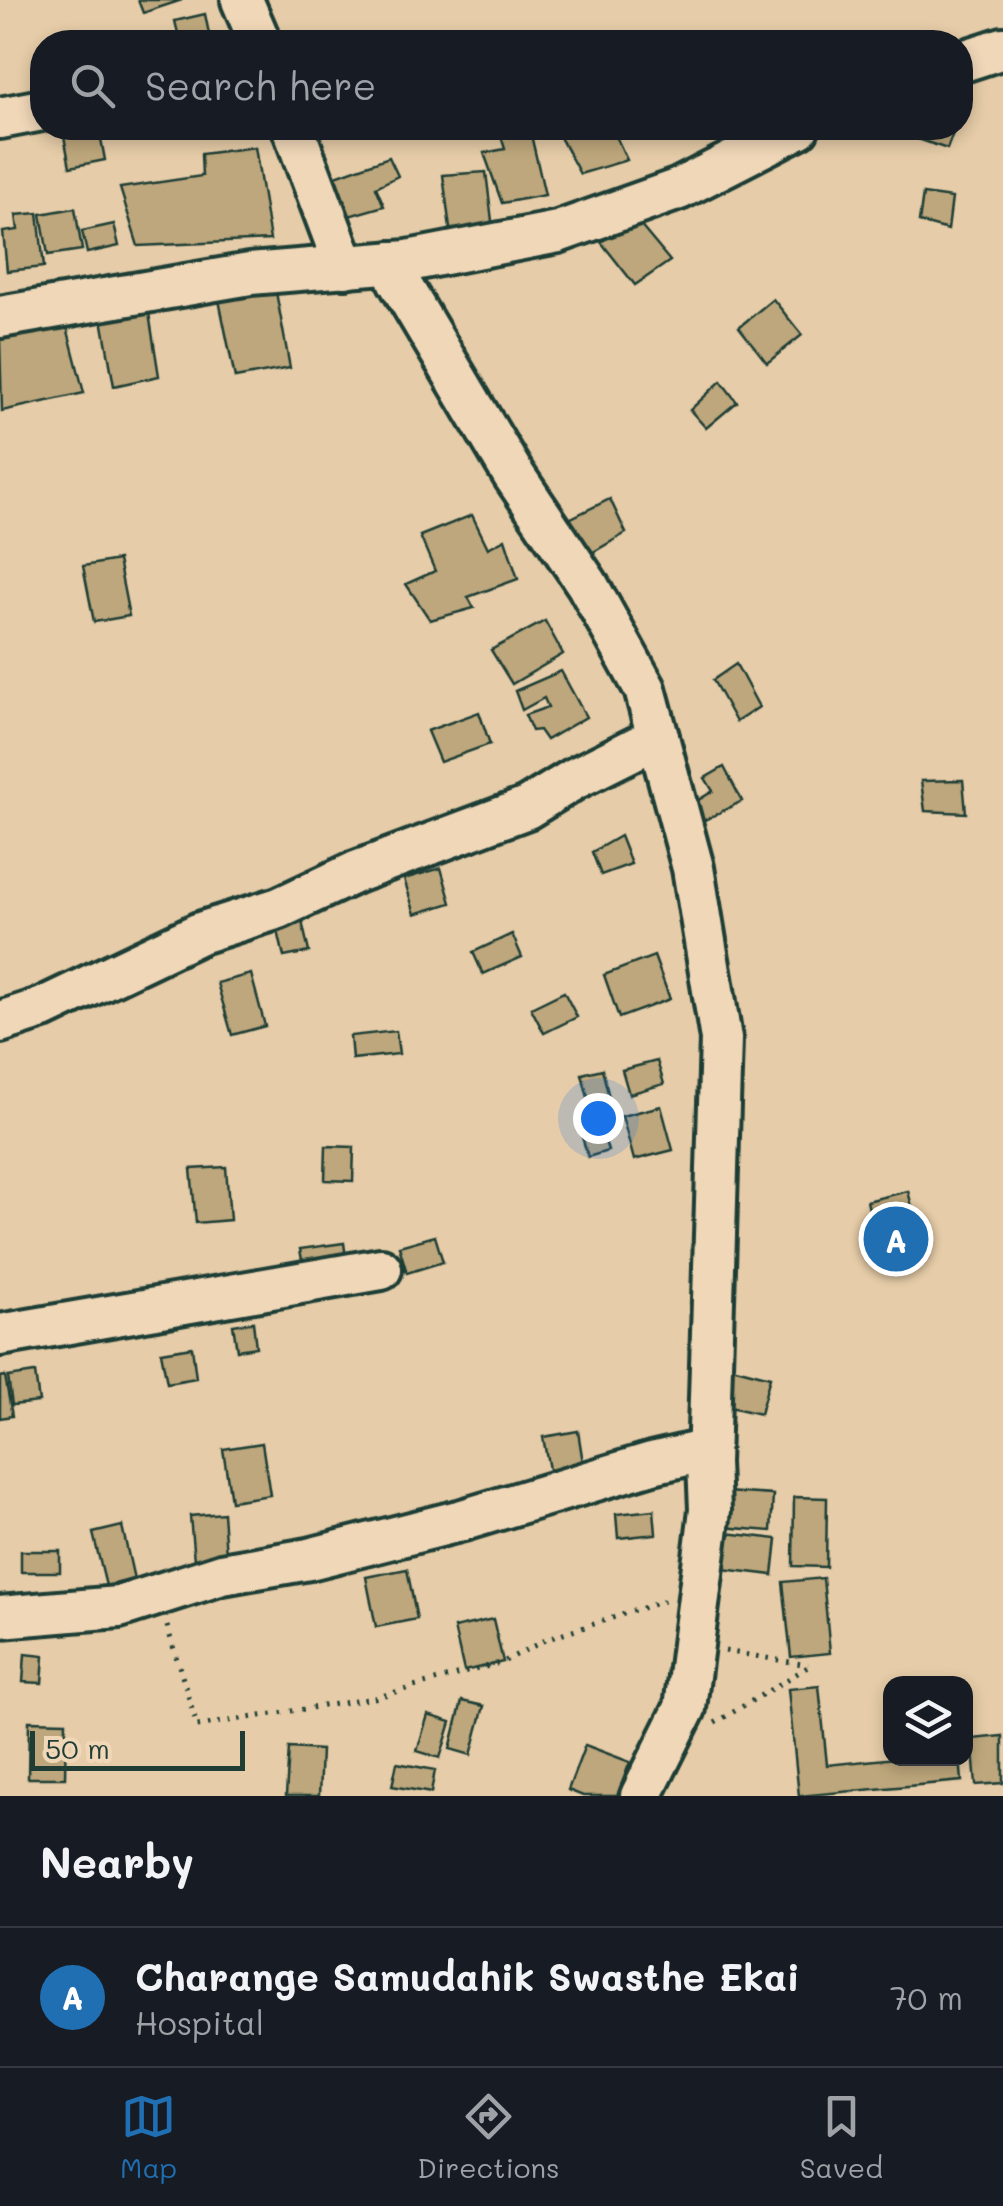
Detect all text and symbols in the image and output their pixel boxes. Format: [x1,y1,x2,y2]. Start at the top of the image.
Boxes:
search box [30,30,973,140]
icon: search [65,58,120,113]
text: Search here [145,60,376,110]
your location [573,1093,624,1144]
pin: A [864,1202,928,1276]
map controls [883,1676,973,1766]
button: layers [883,1676,973,1766]
scale bar [30,1726,245,1770]
text: 50 m [45,1730,110,1766]
text: Nearby [40,1834,194,1889]
text: Charange Samudahik Swasthe Ekai [135,1951,800,2001]
text: A [61,1976,84,2018]
text: 70 m [890,1976,963,2018]
text: Hospital [135,2001,264,2043]
tab: Map [120,2089,177,2185]
tab: Directions [417,2089,560,2185]
tab: Saved [800,2089,883,2185]

